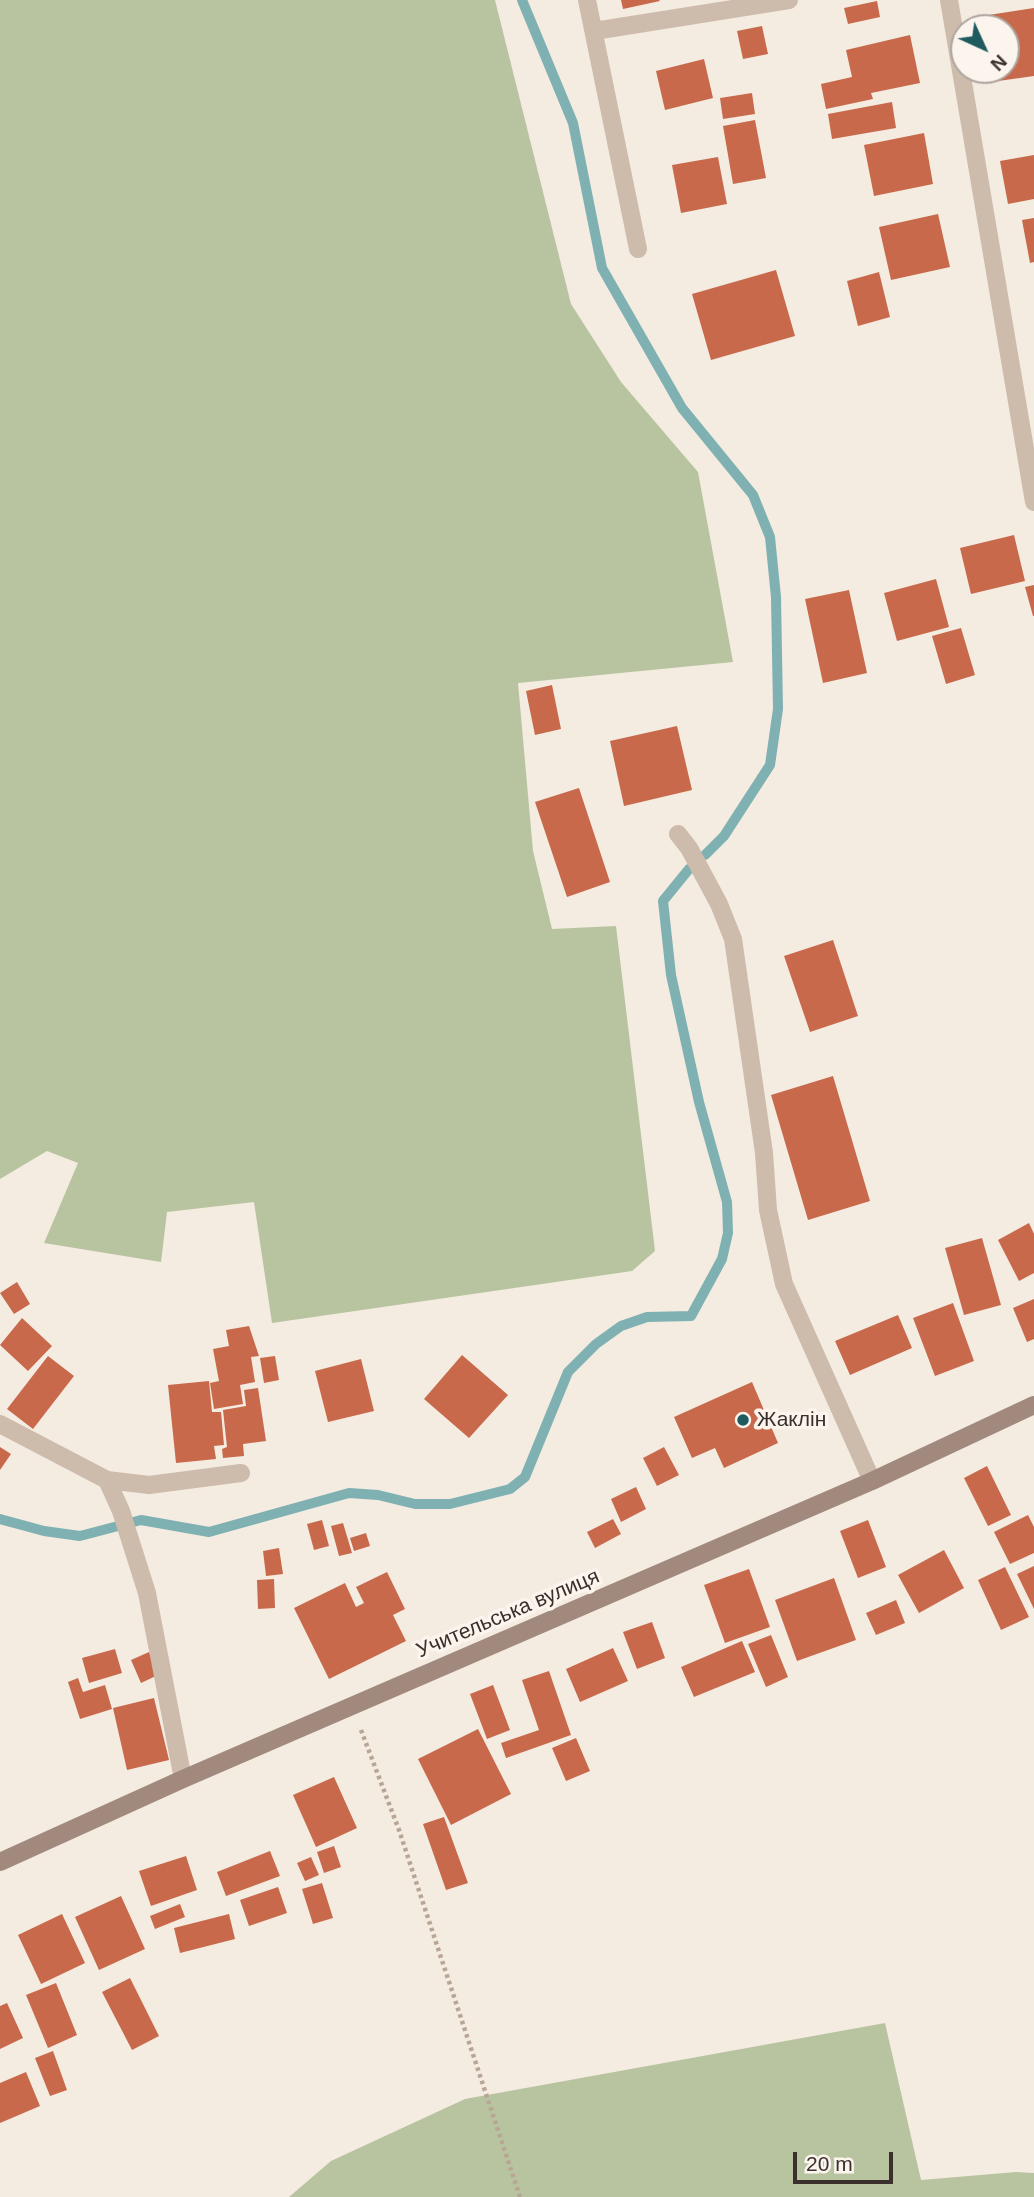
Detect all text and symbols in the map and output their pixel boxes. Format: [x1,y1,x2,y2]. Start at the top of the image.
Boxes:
north arrow [950,14,1020,84]
text: N [987,51,1011,75]
place label: Жаклін [757,1407,826,1433]
marker: Жаклін [735,1412,751,1428]
street label: Учительська вулиця [413,1564,603,1664]
scale bar [796,2138,896,2182]
text: 20 m [806,2152,853,2175]

